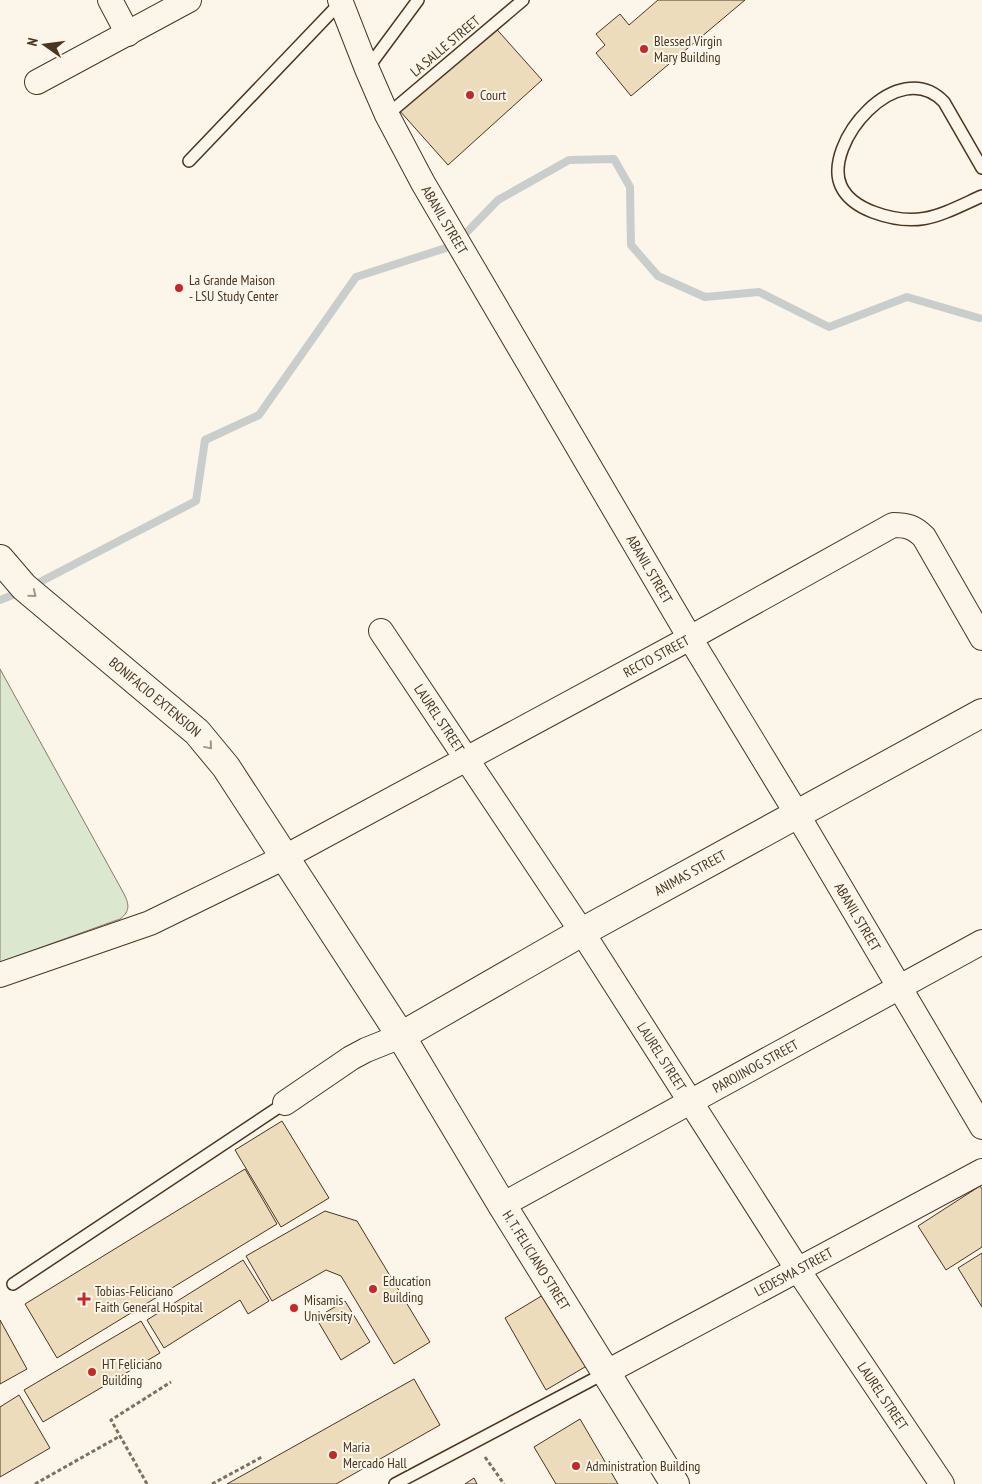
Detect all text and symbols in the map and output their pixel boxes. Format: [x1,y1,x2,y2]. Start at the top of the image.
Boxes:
street label: LA SALLE STREET [406,11,484,80]
north arrow [20,20,70,70]
place label: Blessed Virgin Mary Building [654,32,722,66]
text: N [23,36,42,48]
marker: Blessed Virgin Mary Building [638,43,650,55]
place label: Court [480,86,506,104]
marker: Court [464,89,476,101]
street label: ABANIL STREET [418,182,472,258]
place label: La Grande Maison - LSU Study Center [189,271,278,305]
marker: La Grande Maison - LSU Study Center [173,282,185,294]
street label: ABANIL STREET [623,532,677,607]
one-way arrow [27,589,36,597]
street label: RECTO STREET [620,631,693,681]
street label: BONIFACIO EXTENSION [105,653,205,741]
street label: LAUREL STREET [410,681,469,756]
one-way arrow [203,740,211,749]
street label: ANIMAS STREET [651,846,730,900]
street label: ABANIL STREET [831,879,885,955]
street label: LAUREL STREET [633,1019,691,1095]
street label: PAROJINOG STREET [709,1035,802,1097]
street label: H. T. FELICIANO STREET [499,1207,574,1314]
street label: LEDESMA STREET [751,1243,837,1300]
place label: Education Building [383,1272,431,1306]
place label: Tobias-Feliciano Faith General Hospital [95,1282,204,1316]
marker: Education Building [367,1283,379,1295]
place label: Misamis University [304,1291,353,1325]
marker: Tobias-Feliciano Faith General Hospital [77,1292,91,1306]
marker: Misamis University [288,1302,300,1314]
place label: HT Feliciano Building [102,1355,162,1389]
street label: LAUREL STREET [854,1359,913,1434]
marker: HT Feliciano Building [86,1366,98,1378]
place label: Maria Mercado Hall [343,1438,408,1472]
marker: Maria Mercado Hall [327,1449,339,1461]
place label: Administration Building [586,1457,700,1475]
marker: Administration Building [570,1460,582,1472]

